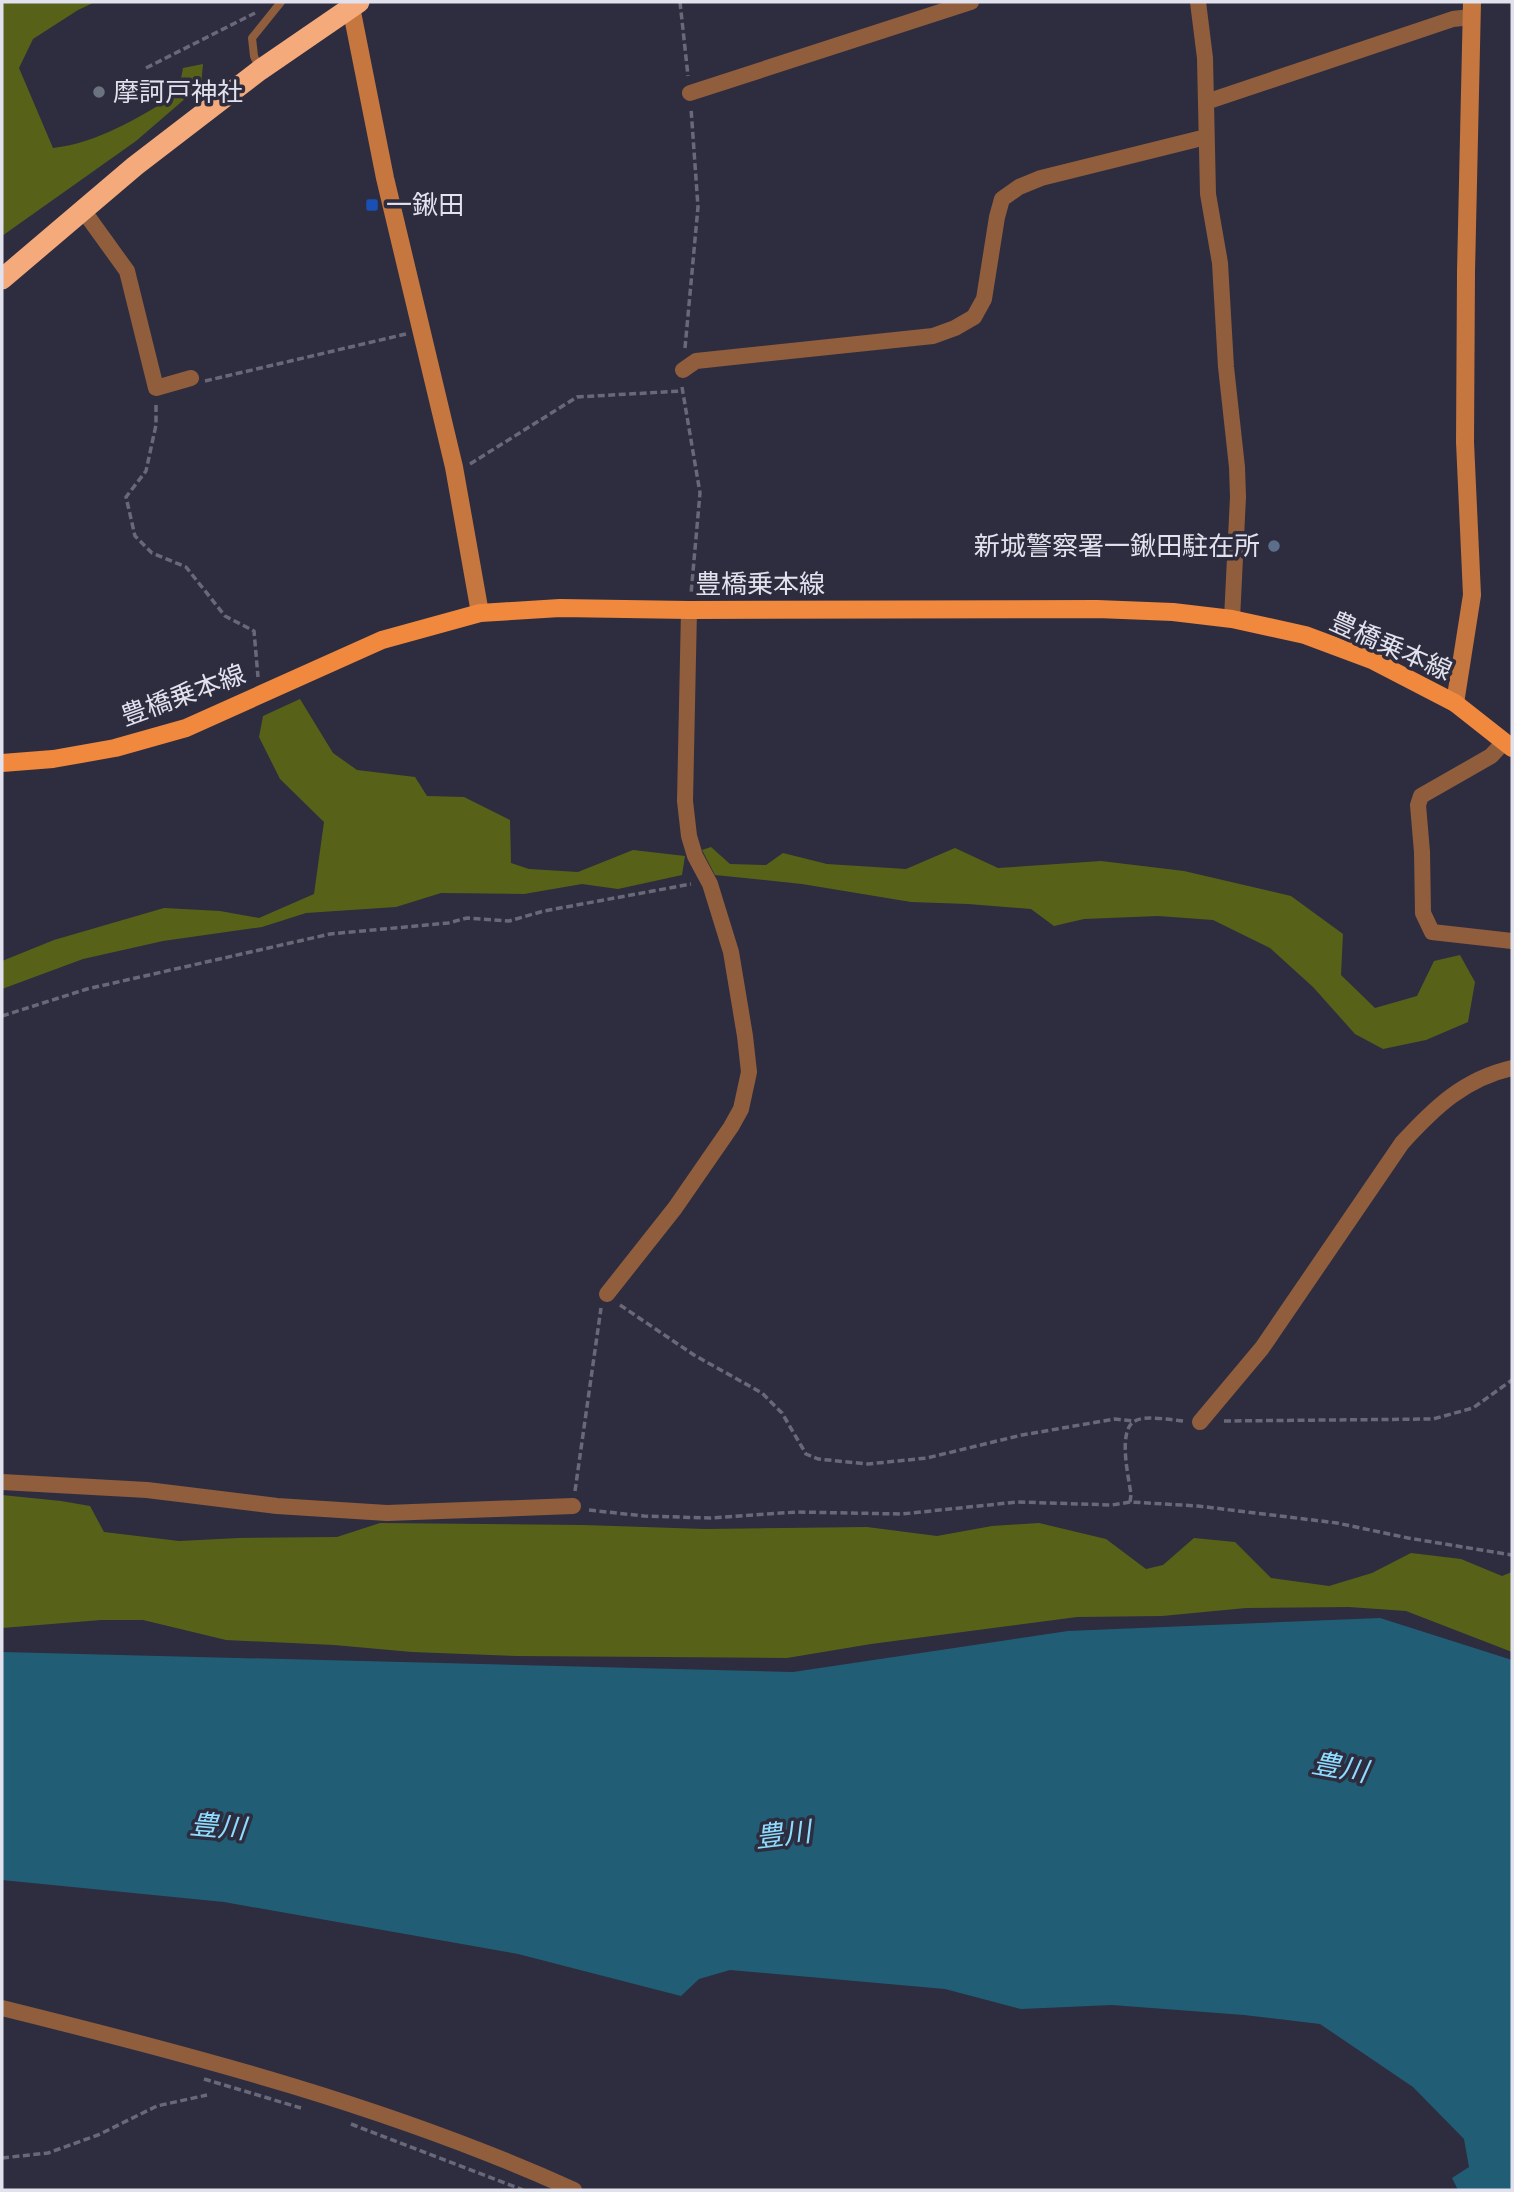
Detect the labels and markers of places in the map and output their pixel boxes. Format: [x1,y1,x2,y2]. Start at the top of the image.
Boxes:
place label: 摩訶戸神社 [113,77,243,108]
marker: 摩訶戸神社 [91,84,107,100]
place label: 一鍬田 [386,190,464,221]
marker: 一鍬田 [364,197,380,213]
place label: 新城警察署一鍬田駐在所 [974,531,1260,562]
marker: 新城警察署一鍬田駐在所 [1266,538,1282,554]

